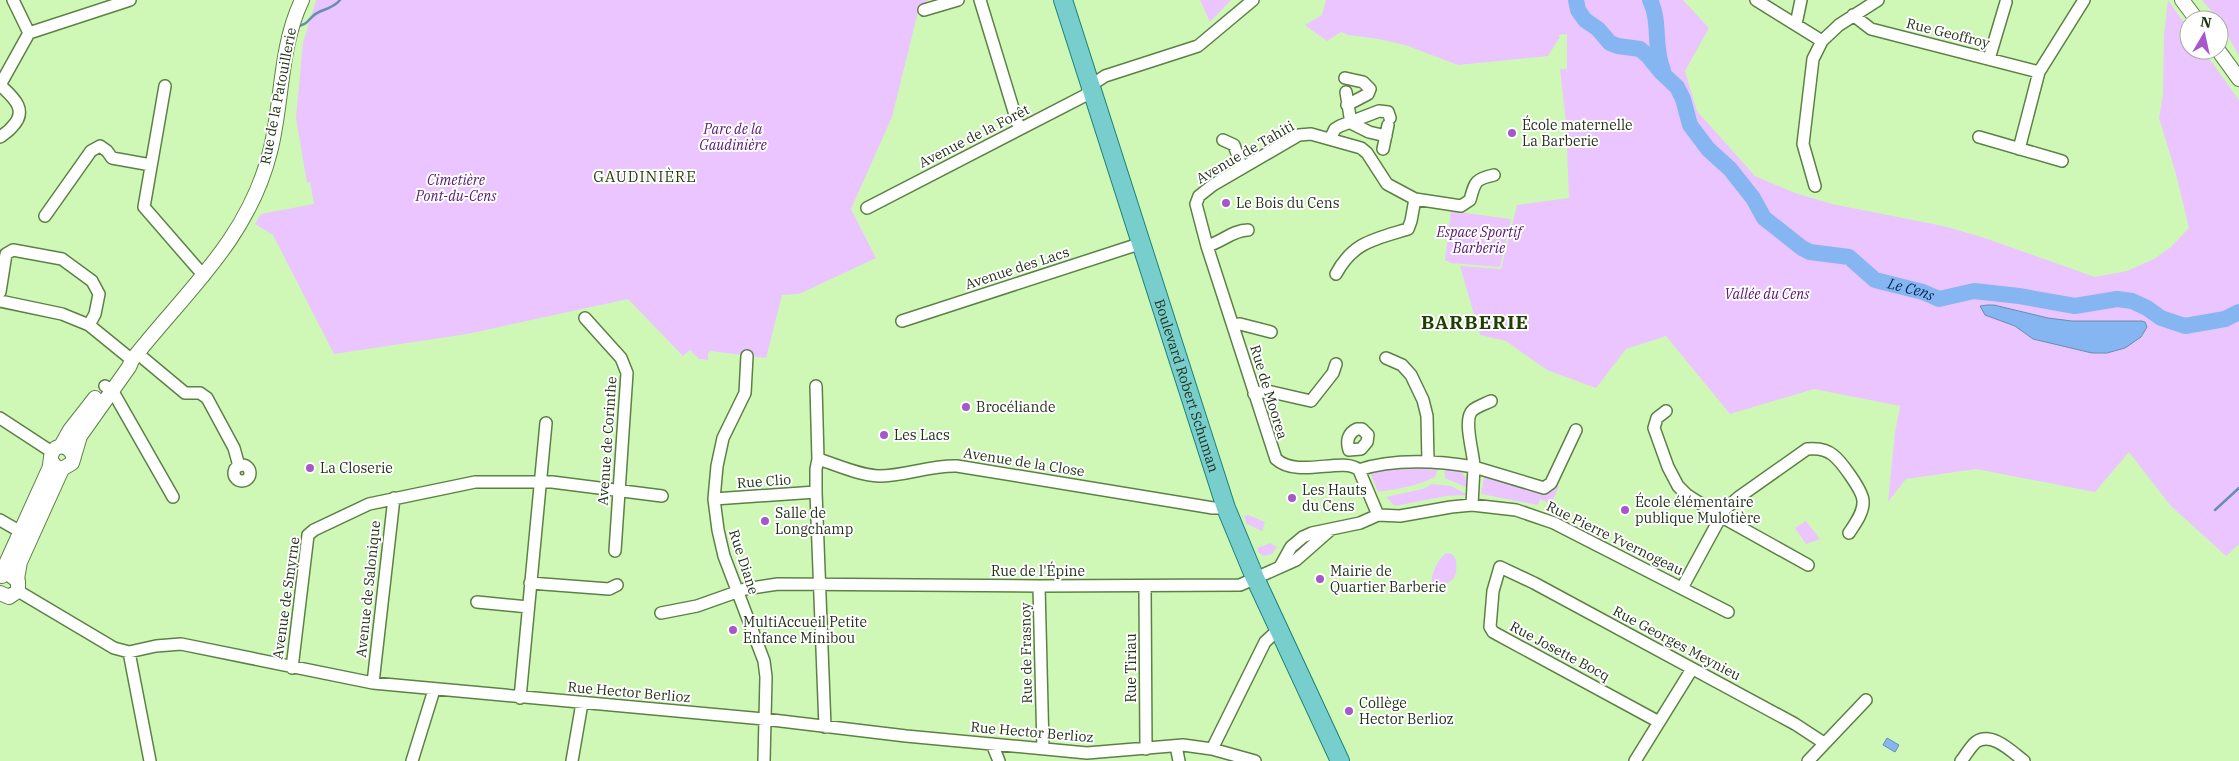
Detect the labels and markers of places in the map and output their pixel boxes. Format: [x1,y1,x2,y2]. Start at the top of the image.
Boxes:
place label: École maternelle La Barberie [1522,115,1633,150]
marker: École maternelle La Barberie [1506,127,1518,139]
place label: Le Bois du Cens [1236,194,1340,212]
marker: Le Bois du Cens [1220,197,1232,209]
place label: Brocéliande [976,398,1055,416]
marker: Brocéliande [960,401,972,413]
place label: Les Lacs [894,426,950,444]
marker: Les Lacs [878,429,890,441]
place label: La Closerie [320,459,393,477]
marker: La Closerie [304,462,316,474]
place label: Les Hauts du Cens [1302,481,1367,515]
marker: Les Hauts du Cens [1286,492,1298,504]
place label: École élémentaire publique Mulotière [1635,492,1761,527]
place label: Salle de Longchamp [775,504,853,538]
marker: École élémentaire publique Mulotière [1619,504,1631,516]
marker: Salle de Longchamp [759,515,771,527]
place label: Mairie de Quartier Barberie [1330,562,1446,596]
marker: Mairie de Quartier Barberie [1314,573,1326,585]
place label: MultiAccueil Petite Enfance Minibou [743,613,867,647]
marker: MultiAccueil Petite Enfance Minibou [727,624,739,636]
place label: Collège Hector Berlioz [1359,694,1454,728]
marker: Collège Hector Berlioz [1343,705,1355,717]

